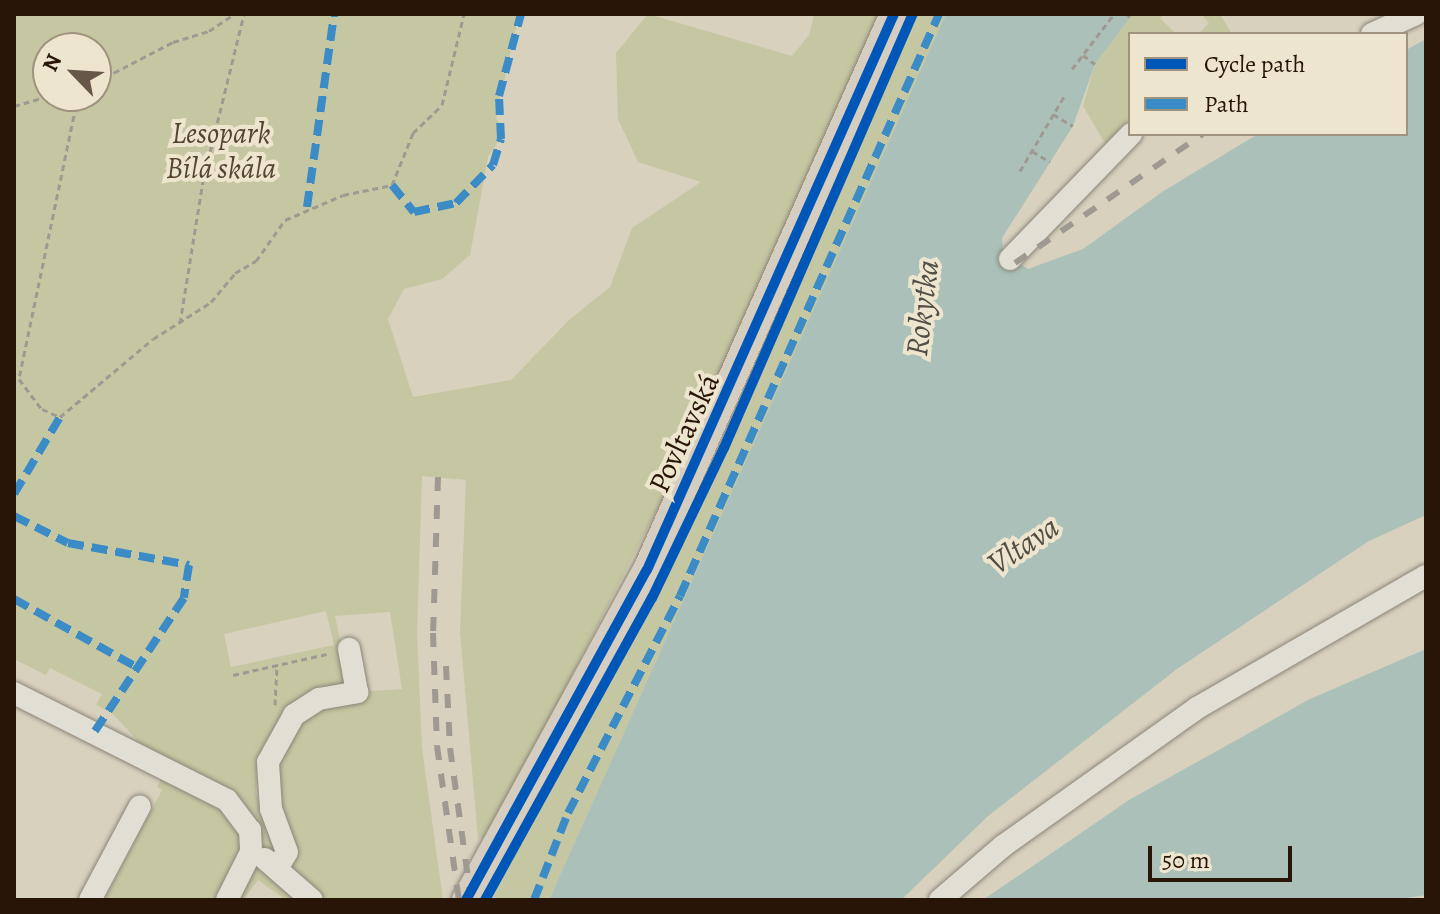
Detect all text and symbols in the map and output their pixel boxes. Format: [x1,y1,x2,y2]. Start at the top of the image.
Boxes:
north arrow [32,32,112,112]
legend [1128,32,1408,136]
text: Cycle path [1204,48,1305,80]
text: N [35,49,69,76]
text: Path [1204,88,1249,120]
park label: Lesopark Bílá skála [166,115,276,186]
water label: Rokytka [897,258,947,358]
street label: Povltavská [641,368,727,498]
water label: Vltava [980,507,1066,583]
scale bar [1152,830,1296,880]
text: 50 m [1162,844,1210,876]

